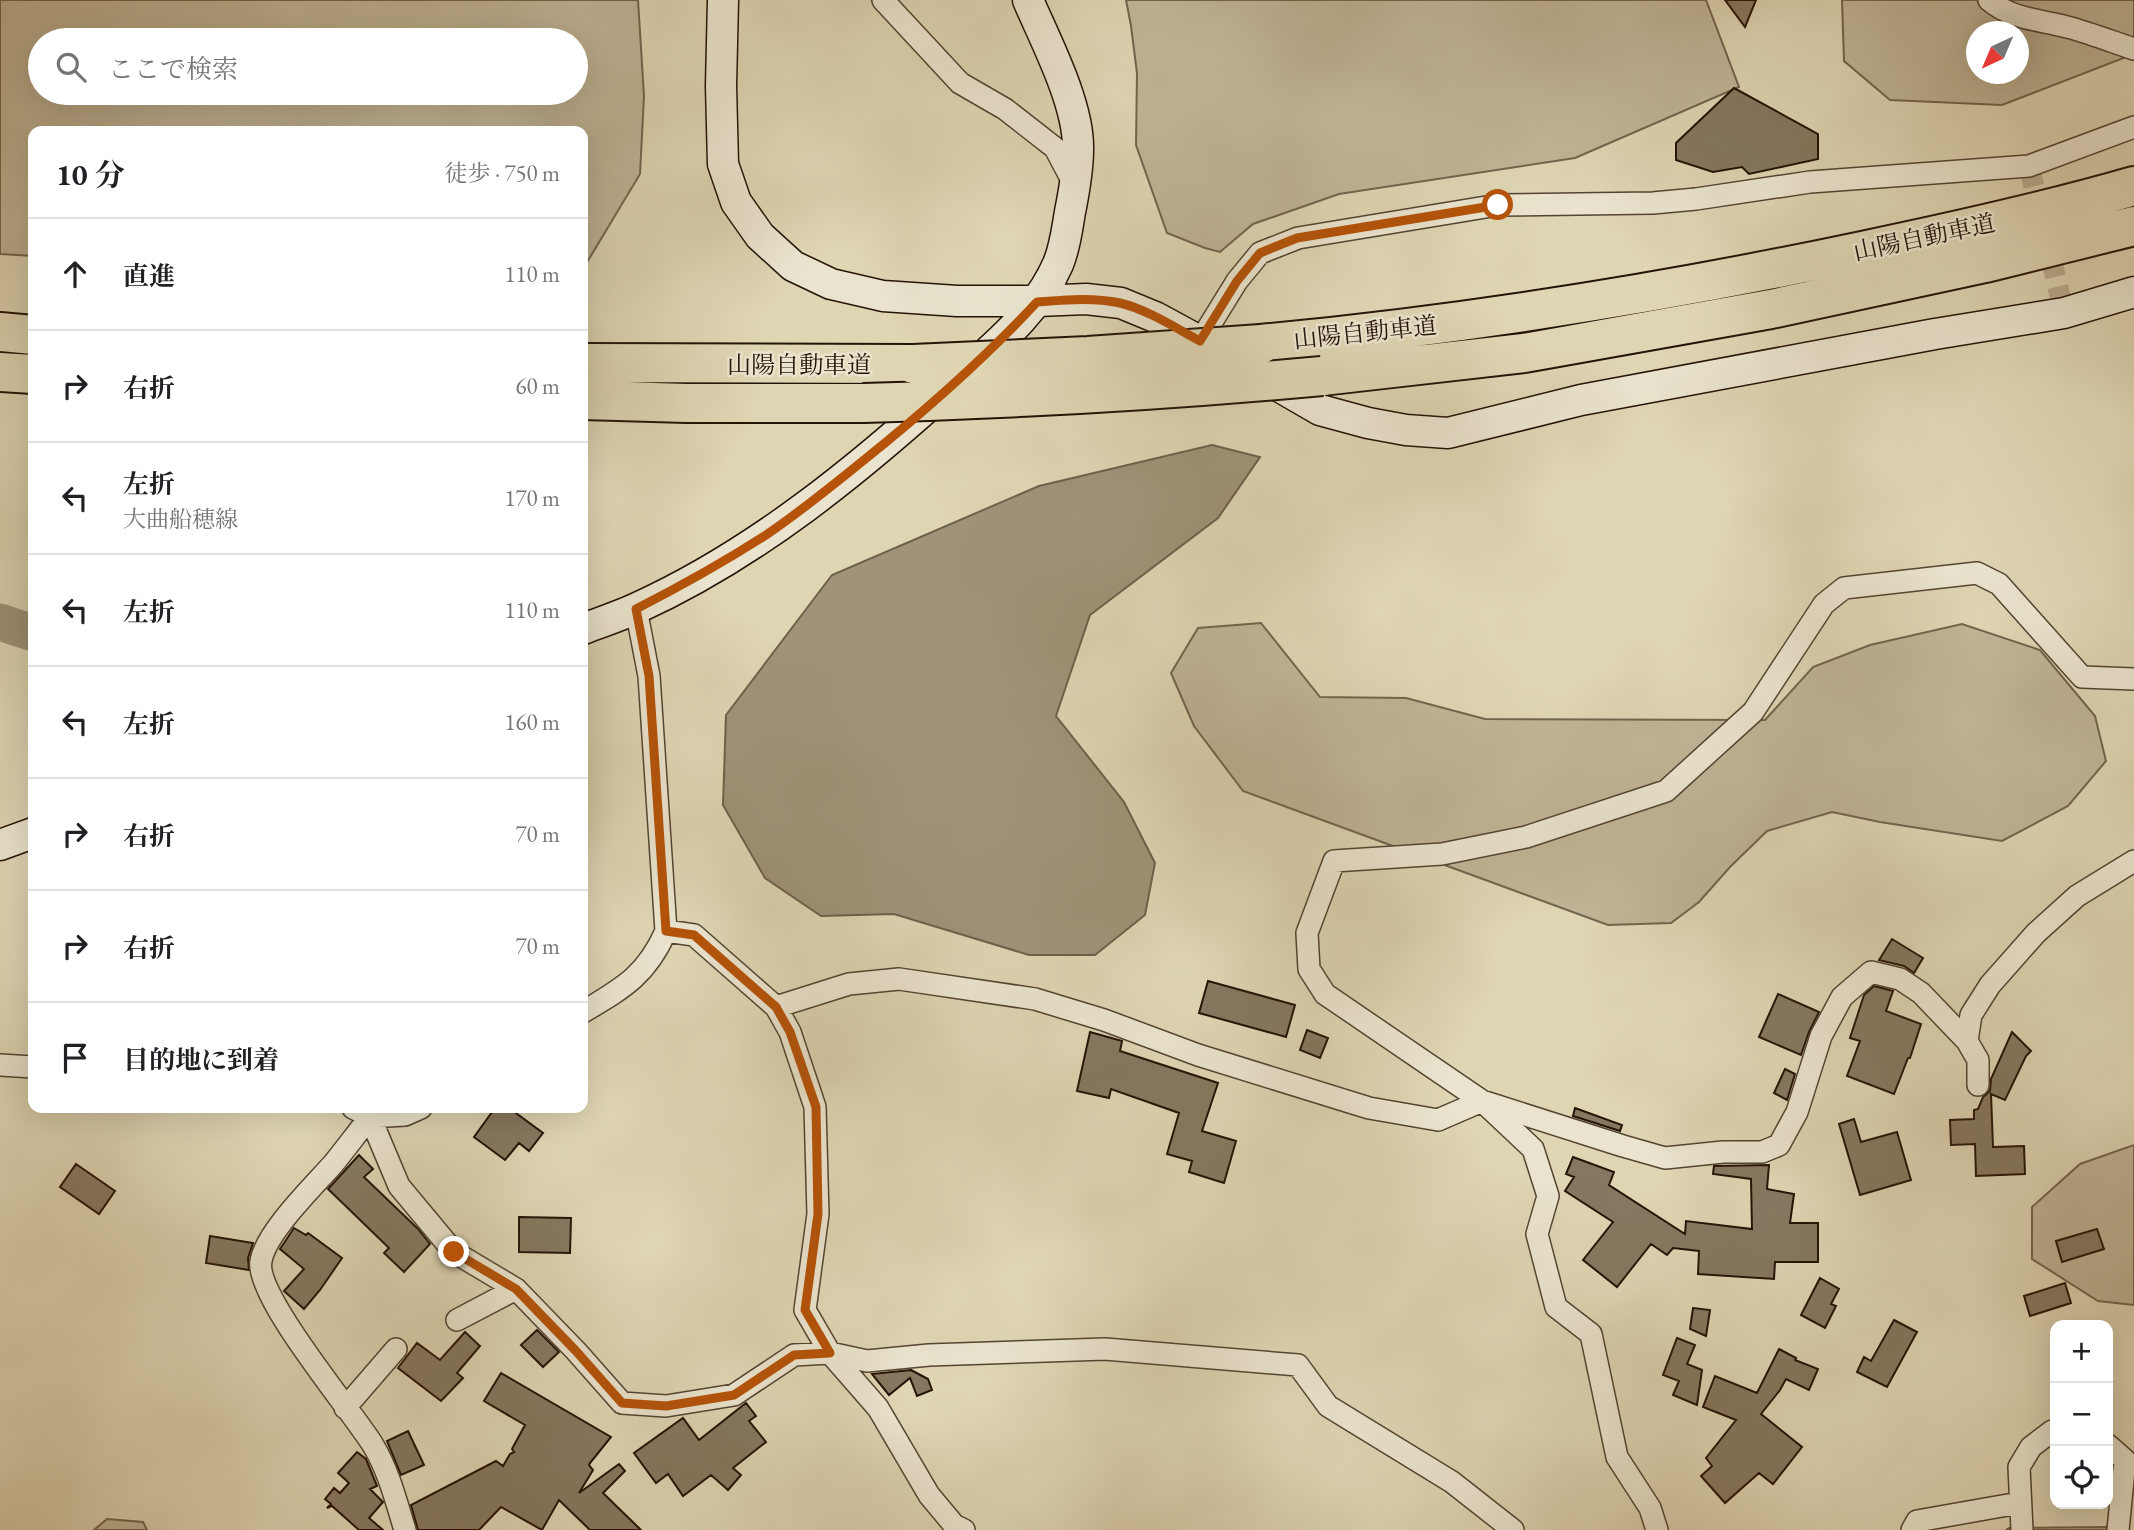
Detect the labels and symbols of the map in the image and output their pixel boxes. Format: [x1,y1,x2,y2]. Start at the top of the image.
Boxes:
north arrow [1966,21,2029,84]
route start [1482,189,1513,220]
street label: 山陽自動車道 [1850,207,1998,267]
street label: 山陽自動車道 [1292,309,1438,355]
street label: 山陽自動車道 [727,349,871,380]
route end [438,1236,469,1267]

